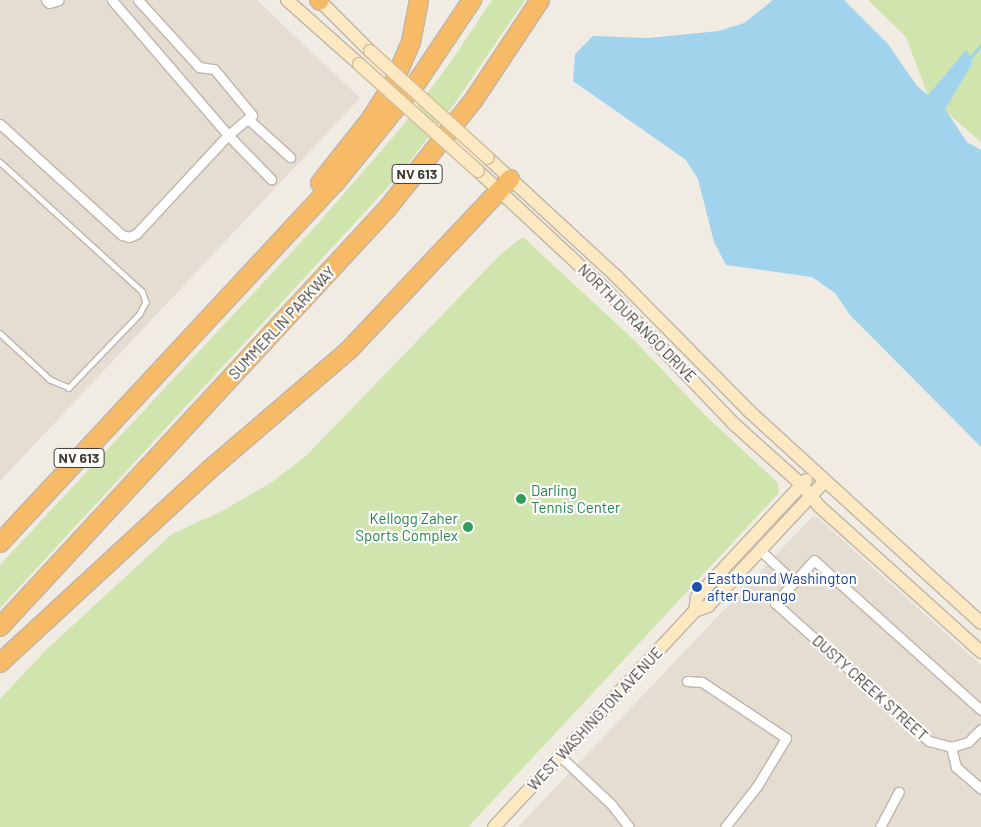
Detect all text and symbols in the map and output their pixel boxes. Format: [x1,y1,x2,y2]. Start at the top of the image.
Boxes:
road number: NV 613 [391,162,443,185]
street label: NORTH DURANGO DRIVE [574,260,700,386]
street label: SUMMERLIN PARKWAY [225,263,339,383]
road number: NV 613 [53,446,105,469]
place label: Darling Tennis Center [531,481,621,516]
marker: Darling Tennis Center [515,493,527,505]
place label: Kellogg Zaher Sports Complex [355,509,458,544]
marker: Kellogg Zaher Sports Complex [462,521,474,533]
place label: Eastbound Washington after Durango [707,569,857,604]
marker: Eastbound Washington after Durango [691,581,703,593]
street label: DUSTY CREEK STREET [809,631,931,745]
street label: WEST WASHINGTON AVENUE [524,644,666,794]

